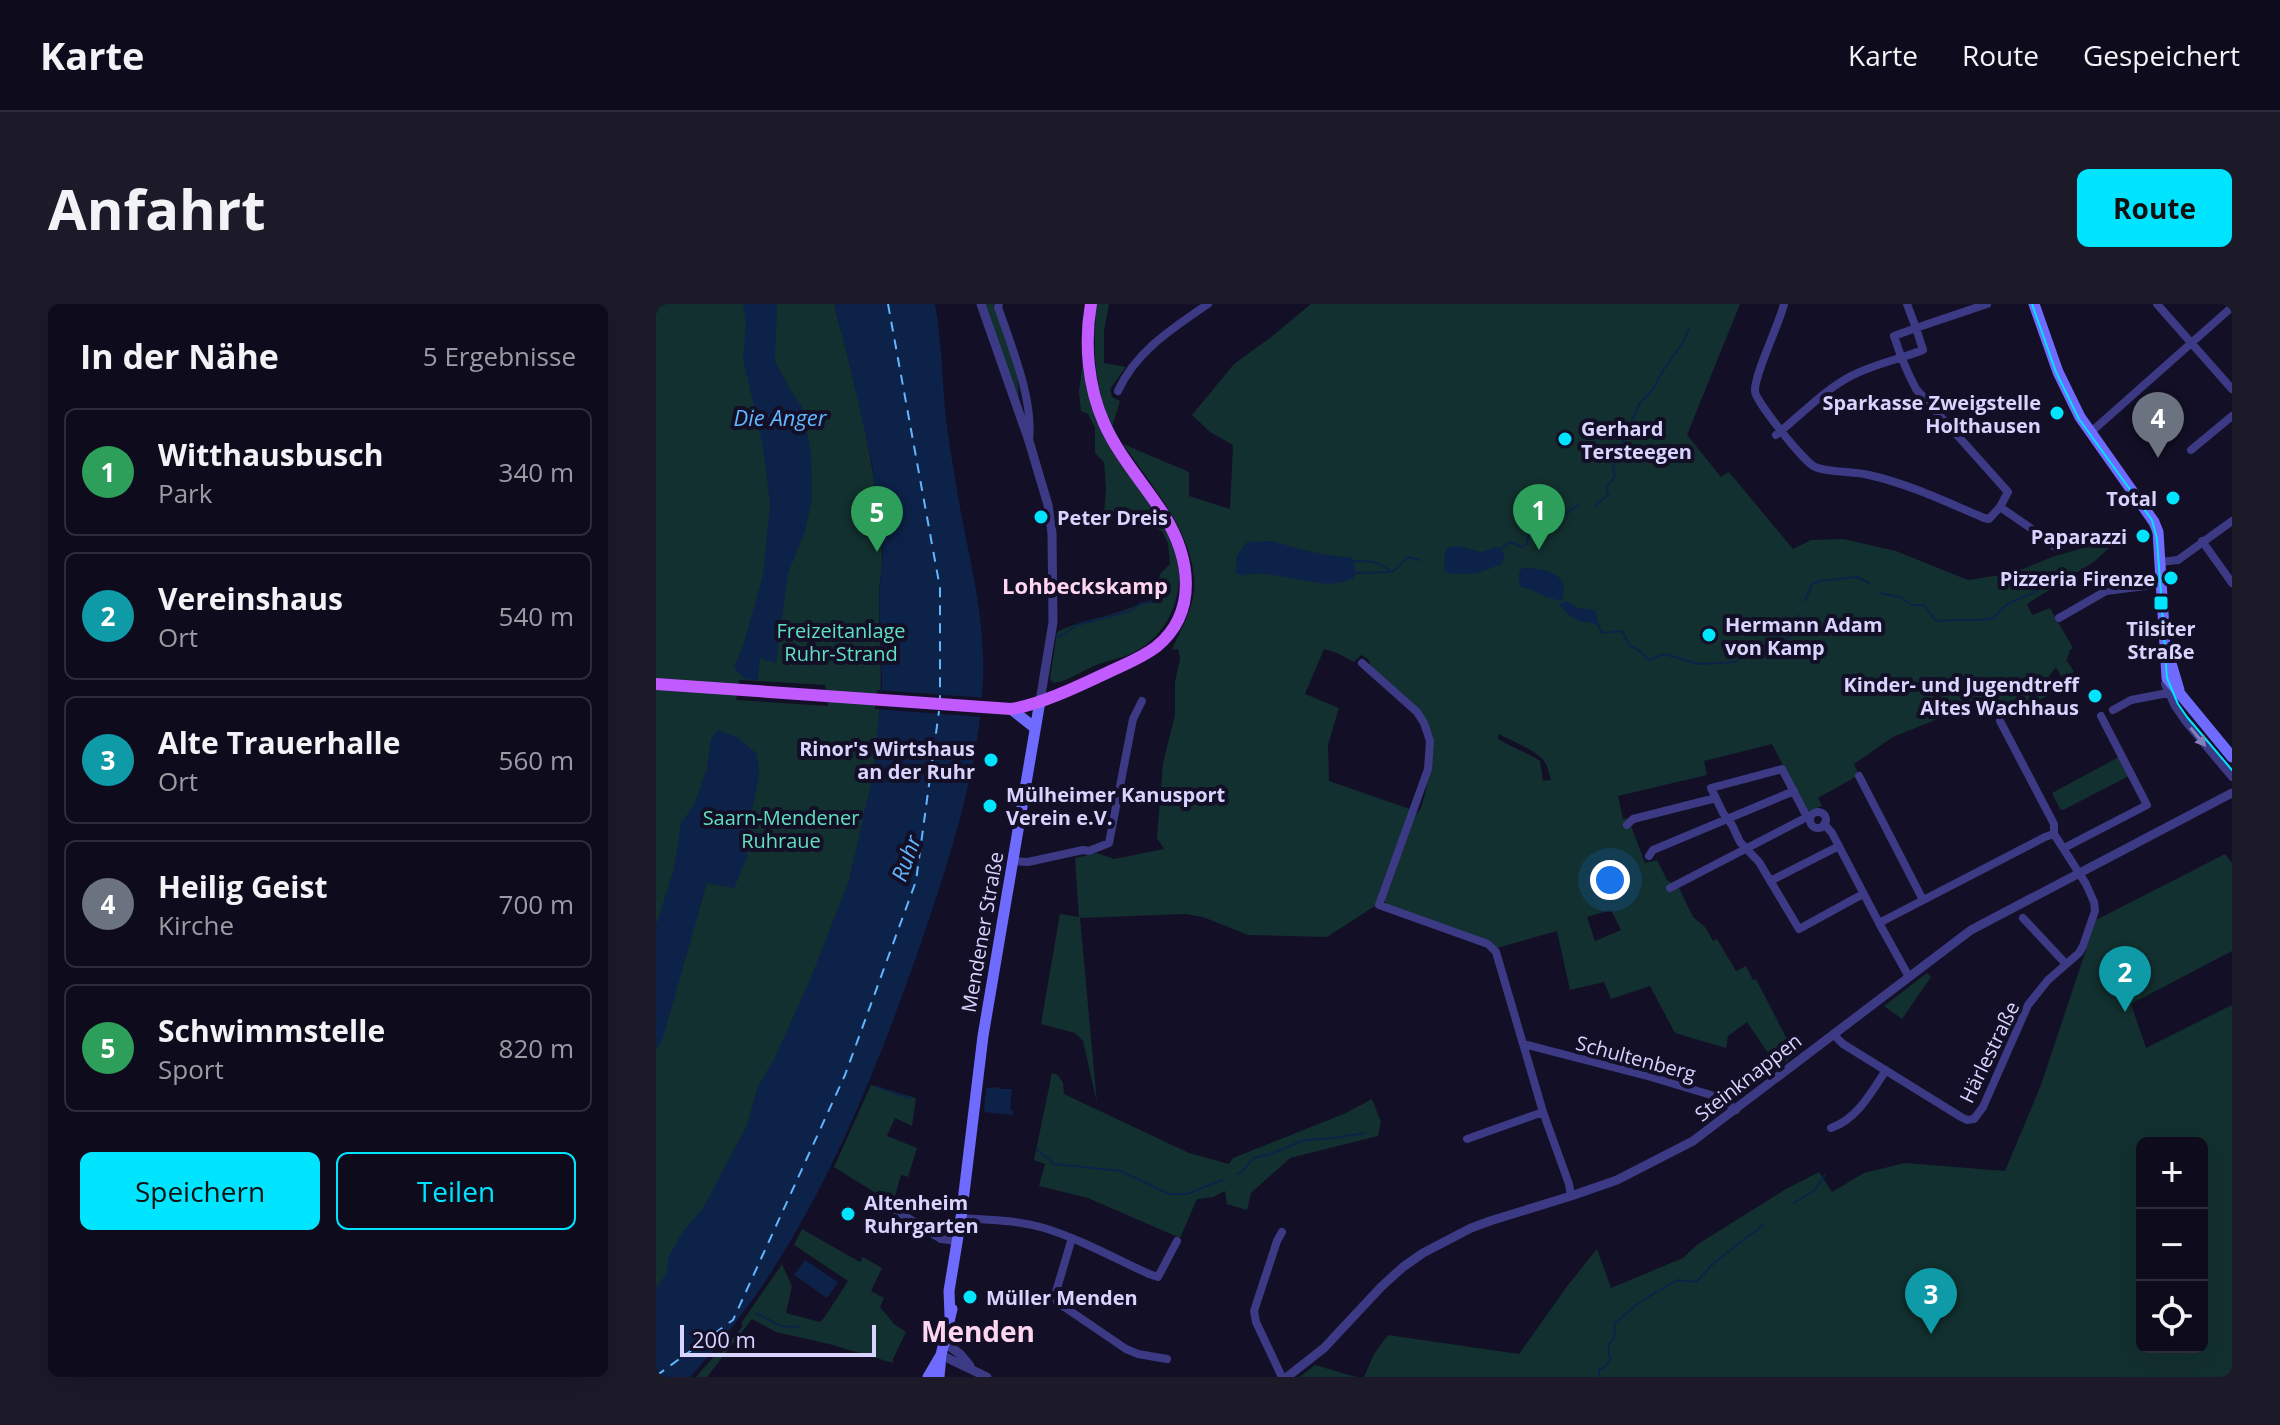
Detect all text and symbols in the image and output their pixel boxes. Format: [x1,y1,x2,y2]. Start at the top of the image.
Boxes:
text: Karte [40,29,144,81]
text: Karte [1848,36,1918,74]
text: Route [1962,36,2039,74]
text: Gespeichert [2083,36,2240,74]
button: Route [2077,169,2232,247]
text: Anfahrt [48,170,266,246]
text: In der Nähe [80,333,279,379]
text: 5 Ergebnisse [423,338,576,374]
place label: Sparkasse Zweigstelle Holthausen [1822,389,2041,439]
pin: 4 [2132,392,2184,458]
water label: Die Anger [734,402,828,432]
marker: Sparkasse Zweigstelle Holthausen [2048,404,2066,422]
place label: Gerhard Tersteegen [1581,415,1692,465]
marker: Gerhard Tersteegen [1556,430,1574,448]
text: Witthausbusch [158,434,383,475]
text: 1 [101,454,115,490]
text: 340 m [499,454,574,490]
text: Park [158,475,212,511]
pin: 1 [1513,484,1565,550]
place label: Total [2106,485,2157,512]
pin: 5 [851,486,903,552]
marker: Total [2164,489,2182,507]
place label: Peter Dreis [1057,504,1168,531]
marker: Peter Dreis [1032,508,1050,526]
place label: Paparazzi [2031,523,2127,550]
marker: Paparazzi [2134,527,2152,545]
place label: Pizzeria Firenze [2000,565,2155,592]
marker: Pizzeria Firenze [2162,569,2180,587]
district label: Lohbeckskamp [1002,570,1168,600]
text: Vereinshaus [158,578,343,619]
marker: Tilsiter Straße [2152,594,2170,612]
text: 2 [101,598,115,634]
text: 540 m [499,598,574,634]
place label: Hermann Adam von Kamp [1725,611,1883,661]
place label: Tilsiter Straße [2126,615,2196,665]
park label: Freizeitanlage Ruhr-Strand [776,617,906,667]
text: Ort [158,619,198,655]
marker: Hermann Adam von Kamp [1700,626,1718,644]
place label: Kinder- und Jugendtreff Altes Wachhaus [1843,671,2081,721]
marker: Kinder- und Jugendtreff Altes Wachhaus [2086,687,2104,705]
text: Alte Trauerhalle [158,722,400,763]
one-way arrow [2189,726,2206,746]
place label: Rinor's Wirtshaus an der Ruhr [799,735,975,785]
text: 3 [101,742,115,778]
text: 560 m [499,742,574,778]
marker: Rinor's Wirtshaus an der Ruhr [982,751,1000,769]
text: Ort [158,763,198,799]
place label: Mülheimer Kanusport Verein e.V. [1006,781,1226,831]
marker: Mülheimer Kanusport Verein e.V. [981,797,999,815]
park label: Saarn-Mendener Ruhraue [703,804,859,854]
water label: Ruhr [883,830,928,885]
street label: Mendener Straße [955,849,1009,1015]
your location [1590,860,1630,900]
text: Heilig Geist [158,866,327,907]
text: 4 [101,886,115,922]
text: 700 m [499,886,574,922]
text: Kirche [158,907,234,943]
pin: 2 [2099,946,2151,1012]
street label: Härlestraße [1953,997,2025,1107]
text: Schwimmstelle [158,1010,385,1051]
street label: Steinknappen [1689,1027,1807,1127]
street label: Schultenberg [1573,1029,1699,1087]
text: 5 [101,1030,115,1066]
text: 820 m [499,1030,574,1066]
text: Sport [158,1051,224,1087]
map controls [2136,1137,2208,1353]
button: + [2136,1137,2208,1209]
button: Speichern [80,1152,320,1230]
button: Teilen [336,1152,576,1230]
place label: Altenheim Ruhrgarten [864,1189,979,1239]
marker: Altenheim Ruhrgarten [839,1205,857,1223]
button: − [2136,1209,2208,1281]
pin: 3 [1905,1268,1957,1334]
button: locate [2136,1281,2208,1353]
place label: Müller Menden [986,1284,1138,1311]
marker: Müller Menden [961,1288,979,1306]
district label: Menden [921,1312,1035,1350]
scale bar [680,1321,876,1357]
text: 200 m [692,1324,756,1354]

